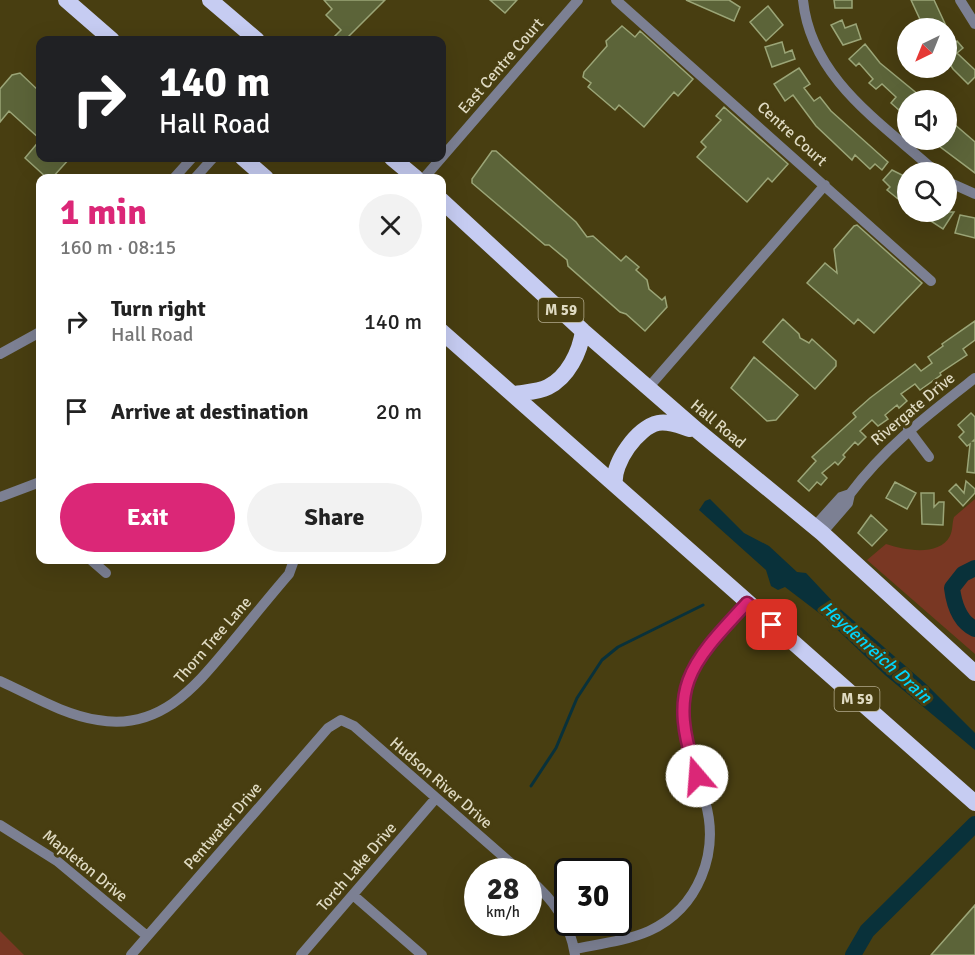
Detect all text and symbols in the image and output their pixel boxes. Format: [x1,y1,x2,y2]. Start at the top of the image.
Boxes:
street label: East Centre Court [454,14,548,118]
north arrow [897,18,957,78]
map controls [897,18,957,222]
text: 140 m [159,57,270,108]
icon: right [60,60,138,138]
button: sound [897,90,957,150]
street label: Centre Court [753,97,831,171]
text: Hall Road [159,108,270,141]
button: search [897,162,957,222]
text: 1 min [60,190,147,235]
button: close [359,194,422,257]
text: 160 m · 08:15 [60,235,176,260]
text: Turn right [111,295,206,322]
road number: M 59 [538,298,584,322]
icon: right [60,305,93,338]
text: 140 m [364,308,422,335]
text: Hall Road [111,322,193,347]
street label: Rivergate Drive [867,368,959,450]
icon: arrive [60,395,93,428]
street label: Hall Road [686,395,750,453]
text: Arrive at destination [111,398,308,425]
text: 20 m [376,398,422,425]
button: Exit [60,483,235,552]
button: Share [247,483,422,552]
street label: Thorn Tree Lane [170,593,256,687]
water label: Heydenreich Drain [816,596,937,708]
pin [746,599,797,650]
icon: arrive [755,608,788,641]
road number: M 59 [834,687,880,711]
street label: Hudson River Drive [386,733,496,833]
position arrow [665,744,729,808]
street label: Pentwater Drive [180,778,266,874]
street label: Torch Lake Drive [313,818,401,916]
street label: Mapleton Drive [38,826,132,906]
speed limit sign: 30 [554,858,632,936]
text: 28 [487,871,519,908]
text: km/h [486,903,520,921]

